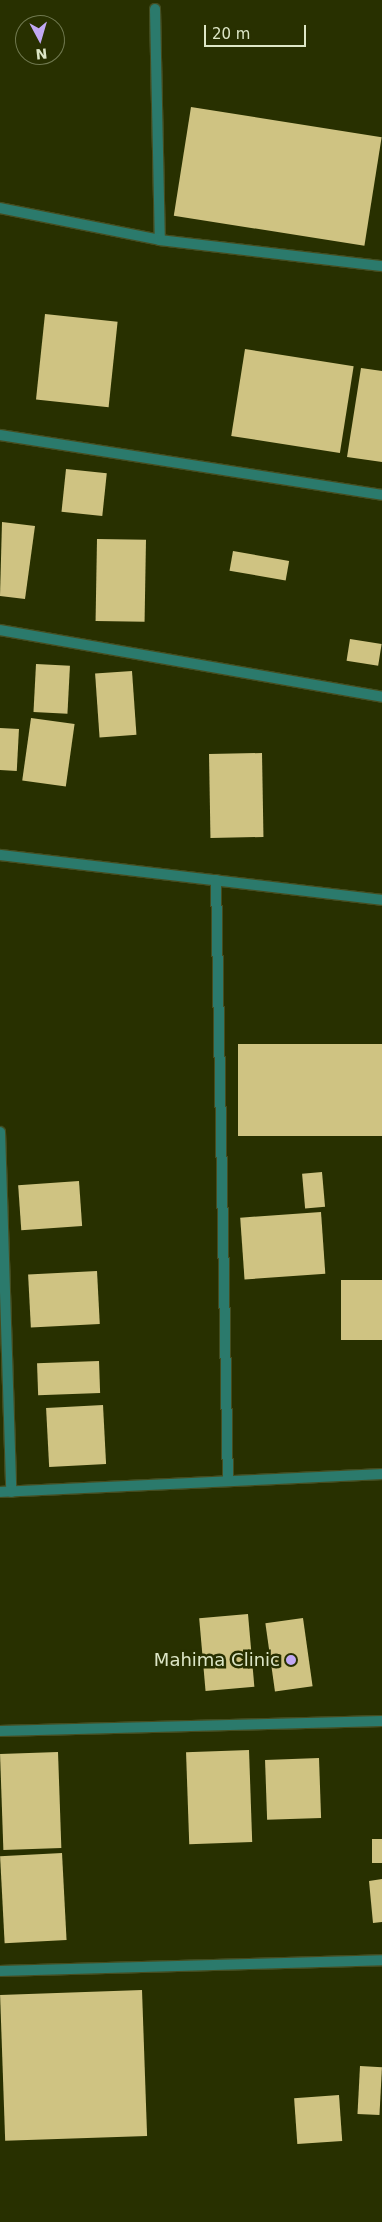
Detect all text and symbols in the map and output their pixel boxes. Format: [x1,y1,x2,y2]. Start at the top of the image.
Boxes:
north arrow [15,15,65,65]
scale bar [207,15,310,47]
text: 20 m [212,25,250,43]
text: N [35,45,48,62]
place label: Mahima Clinic [154,1649,280,1671]
marker: Mahima Clinic [284,1653,298,1667]

